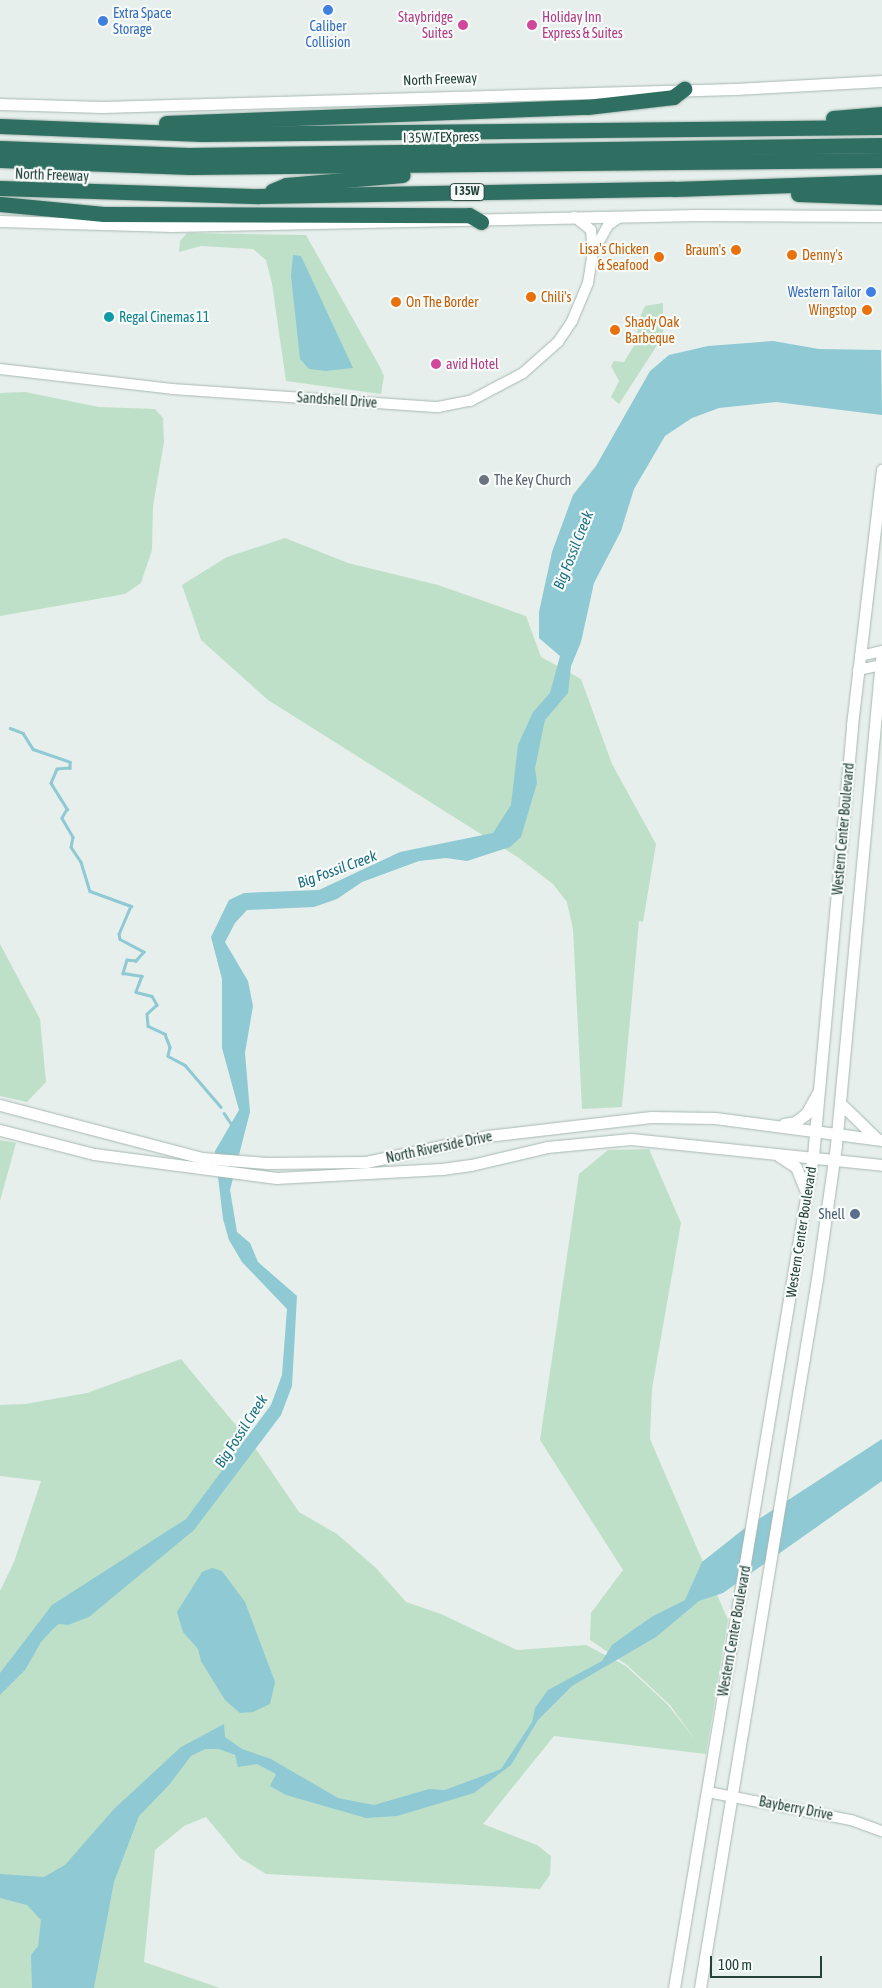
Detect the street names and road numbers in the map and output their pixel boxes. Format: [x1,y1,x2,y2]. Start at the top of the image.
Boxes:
street label: North Freeway [403,69,477,89]
street label: I 35W TEXpress [403,128,479,146]
street label: North Freeway [15,165,89,185]
road number: I 35W [450,182,484,202]
street label: Sandshell Drive [296,389,378,411]
street label: Western Center Boulevard [829,762,857,896]
street label: North Riverside Drive [384,1128,494,1166]
street label: Western Center Boulevard [782,1165,820,1299]
street label: Western Center Boulevard [714,1564,754,1698]
street label: Bayberry Drive [758,1793,834,1823]

